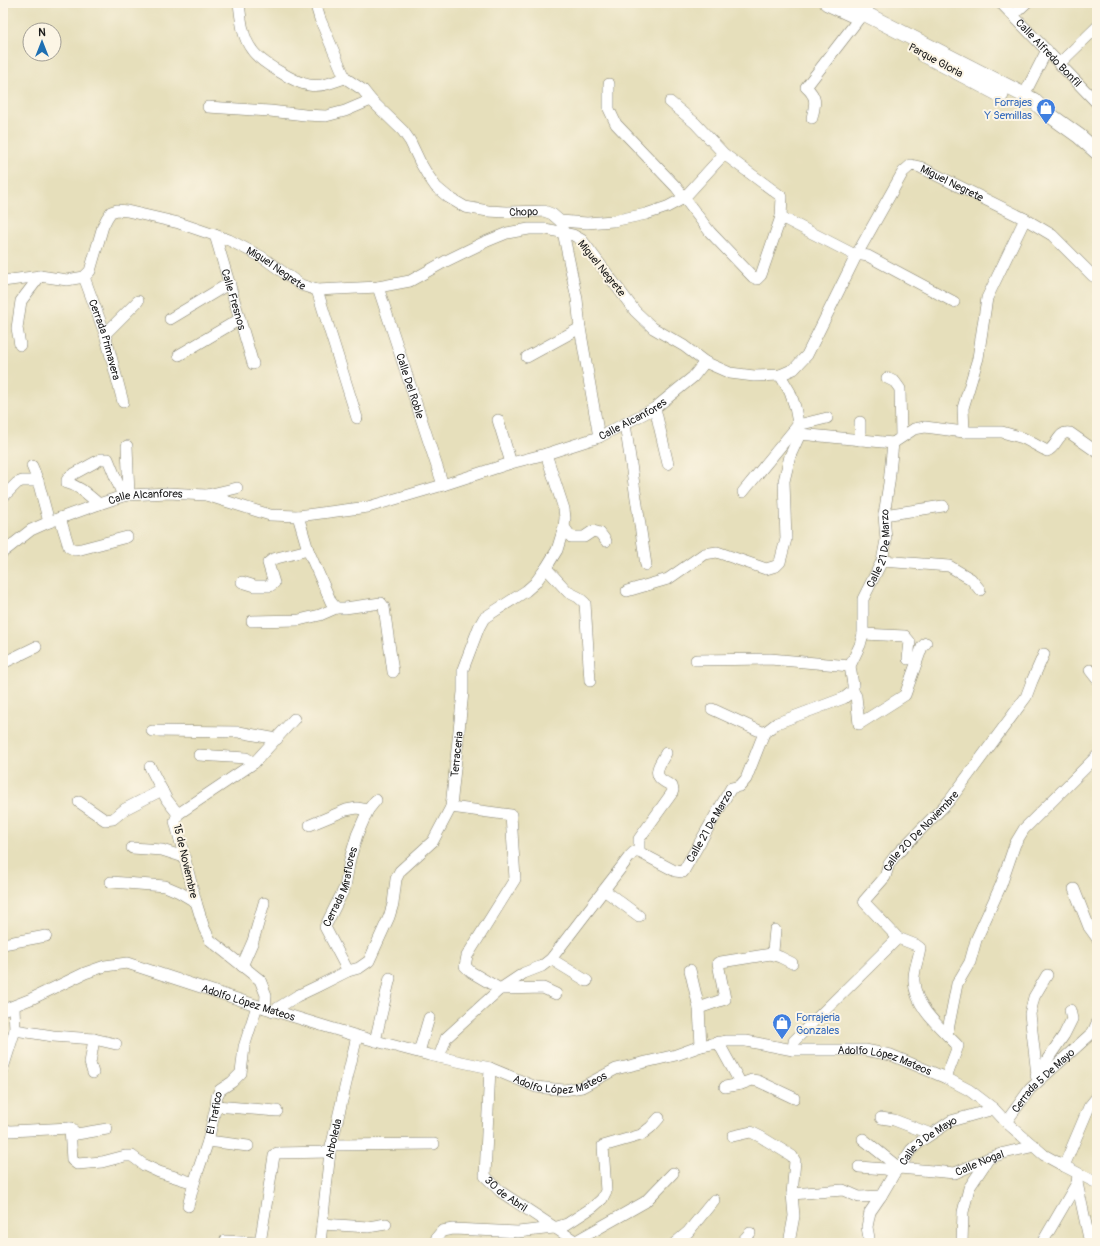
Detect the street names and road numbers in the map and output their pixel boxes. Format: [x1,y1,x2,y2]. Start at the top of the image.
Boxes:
street label: Calle Alfredo Bonfil [1013,16,1084,90]
street label: Parque Gloria [906,41,965,80]
street label: Miguel Negrete [918,162,986,205]
street label: Chopo [509,205,538,219]
street label: Miguel Negrete [575,238,629,300]
street label: Miguel Negrete [244,244,308,293]
street label: Calle Fresnos [218,267,249,332]
street label: Cerrada Primavera [86,297,123,381]
street label: Calle Del Roble [393,352,427,421]
street label: Calle Alcanfores [597,395,669,443]
street label: Calle Alcanfores [107,487,183,507]
street label: Calle 21 De Marzo [864,508,893,590]
street label: Terraceria [448,731,466,778]
street label: Calle 21 De Marzo [684,788,736,865]
street label: Calle 20 De Noviembre [881,788,962,873]
street label: 15 de Noviembre [171,823,201,900]
street label: Cerrada Miraflores [320,845,360,929]
street label: Adolfo López Mateos [200,982,297,1024]
street label: Adolfo López Mateos [838,1044,934,1078]
street label: Cerrada 5 De Mayo [1009,1046,1078,1115]
street label: Adolfo López Mateos [511,1069,609,1097]
street label: El Trafico [204,1089,225,1136]
street label: Calle 3 De Mayo [897,1114,958,1168]
street label: Arboleda [323,1118,345,1160]
street label: Calle Nogal [953,1147,1006,1179]
street label: 30 de Abril [482,1174,530,1215]

